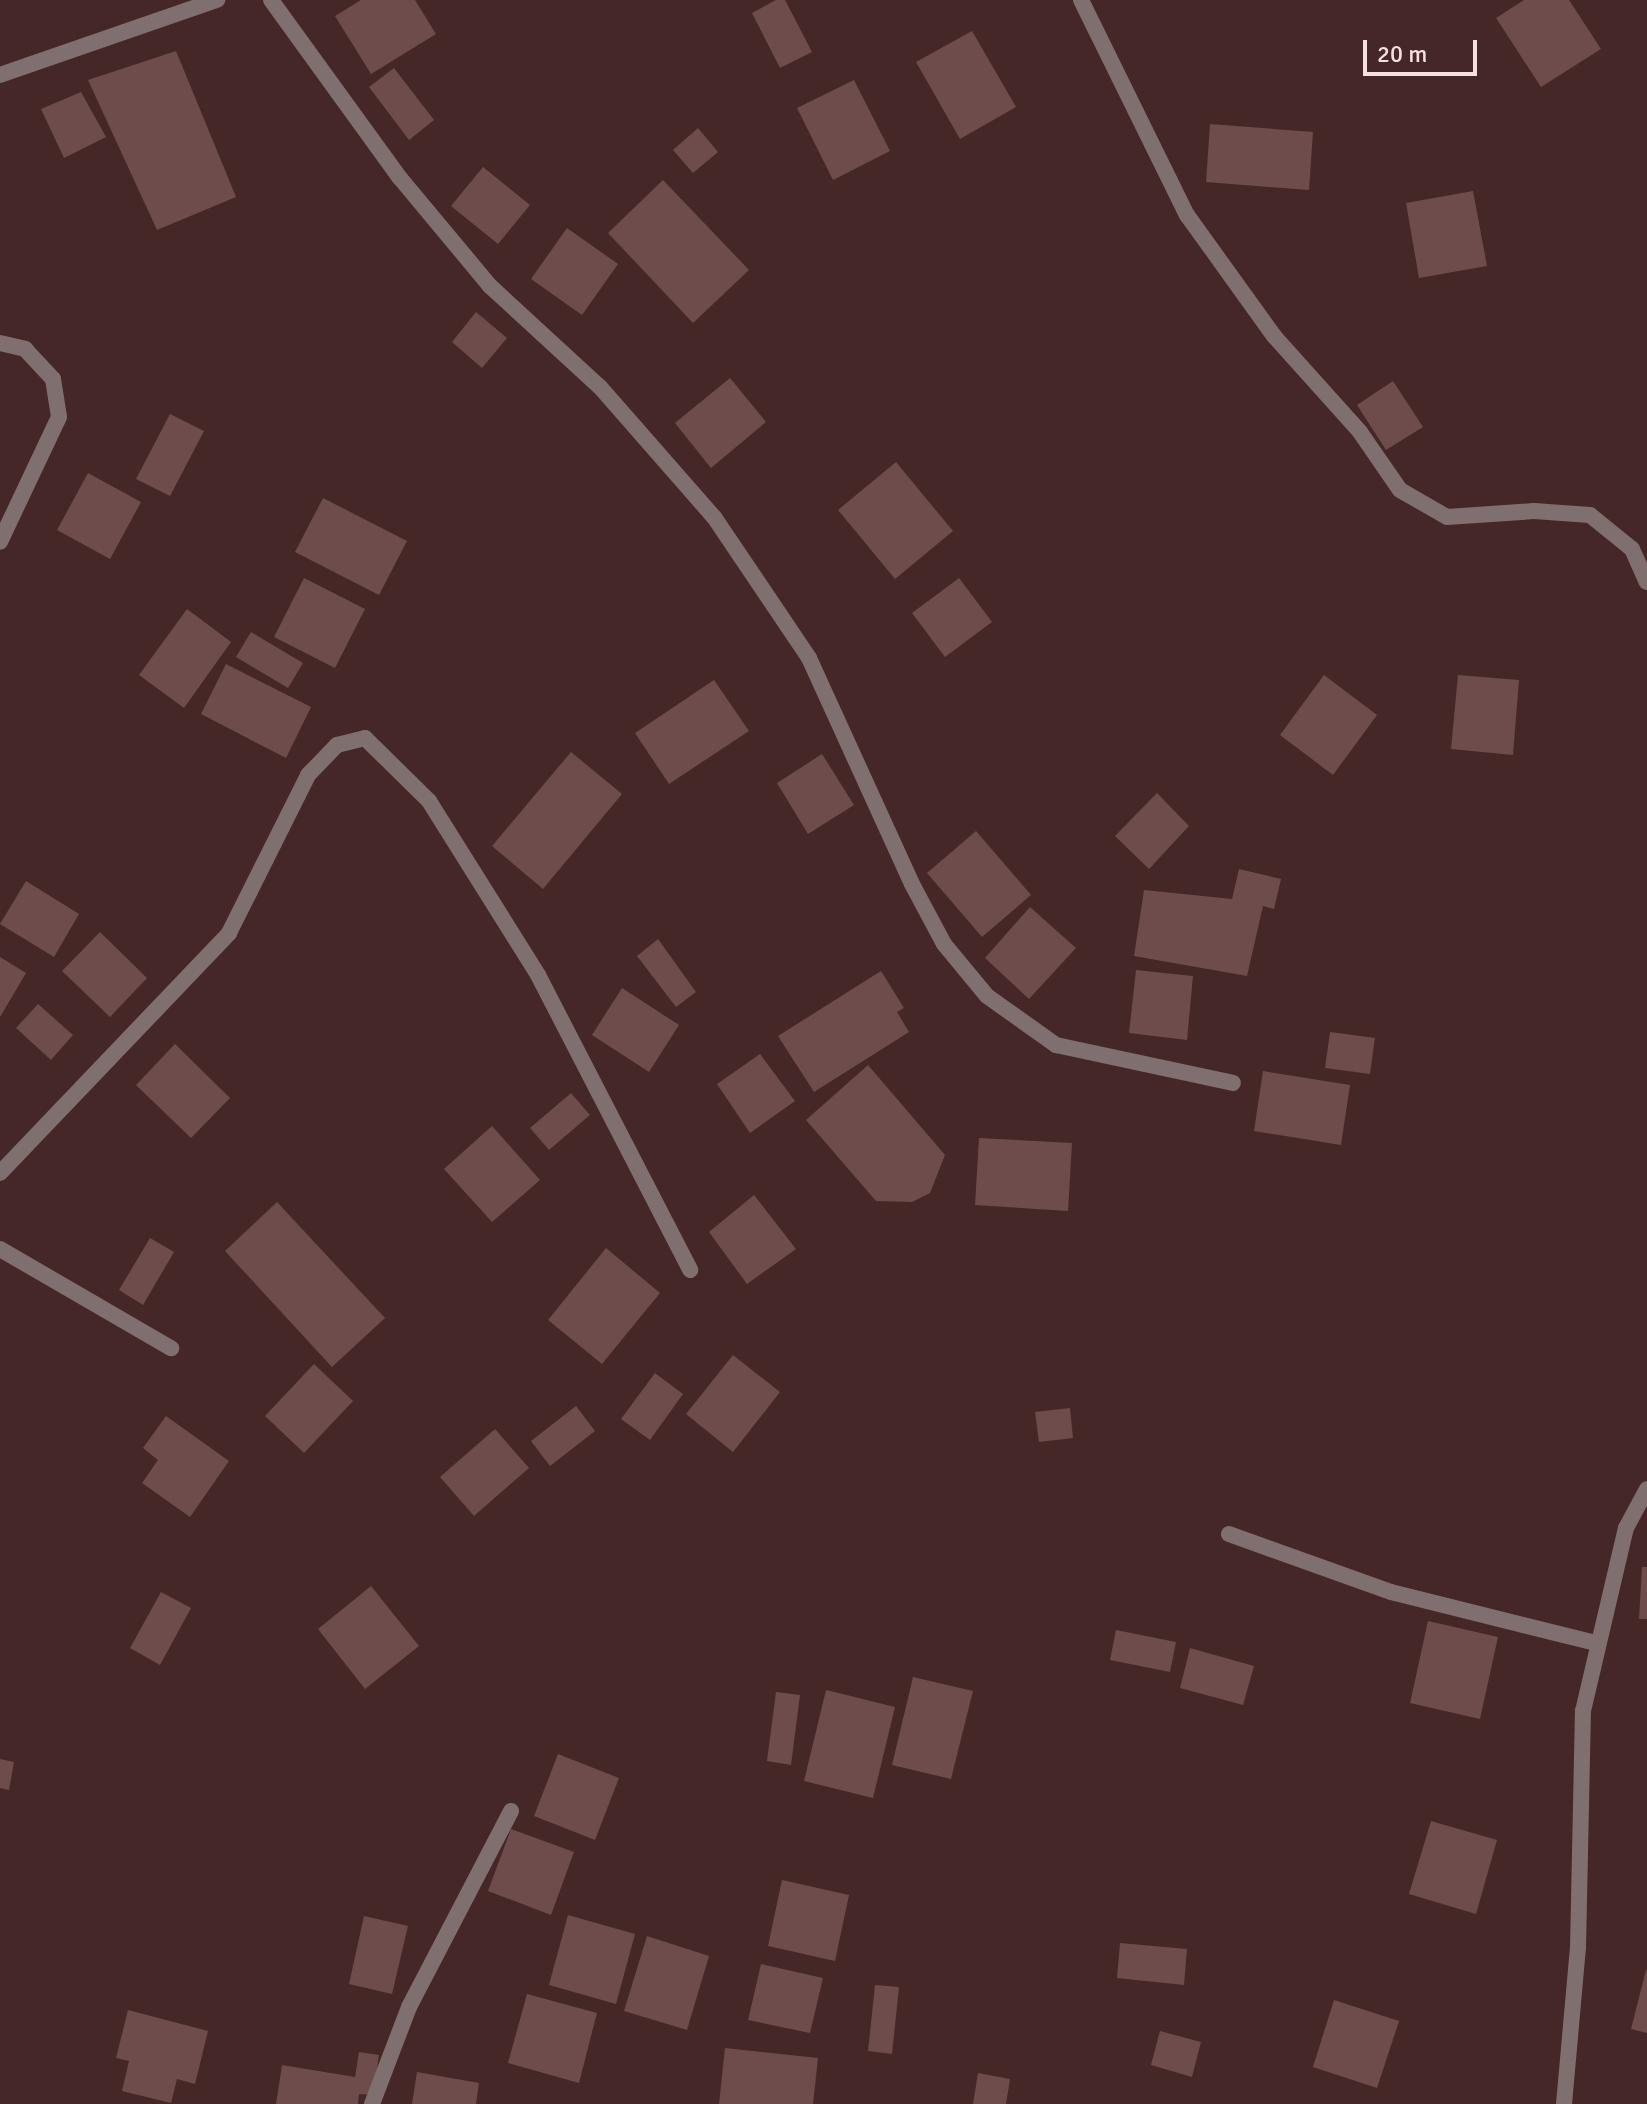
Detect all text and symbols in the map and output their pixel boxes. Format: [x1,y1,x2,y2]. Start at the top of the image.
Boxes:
scale bar [1367,24,1481,74]
text: 20 m [1377,39,1427,69]

